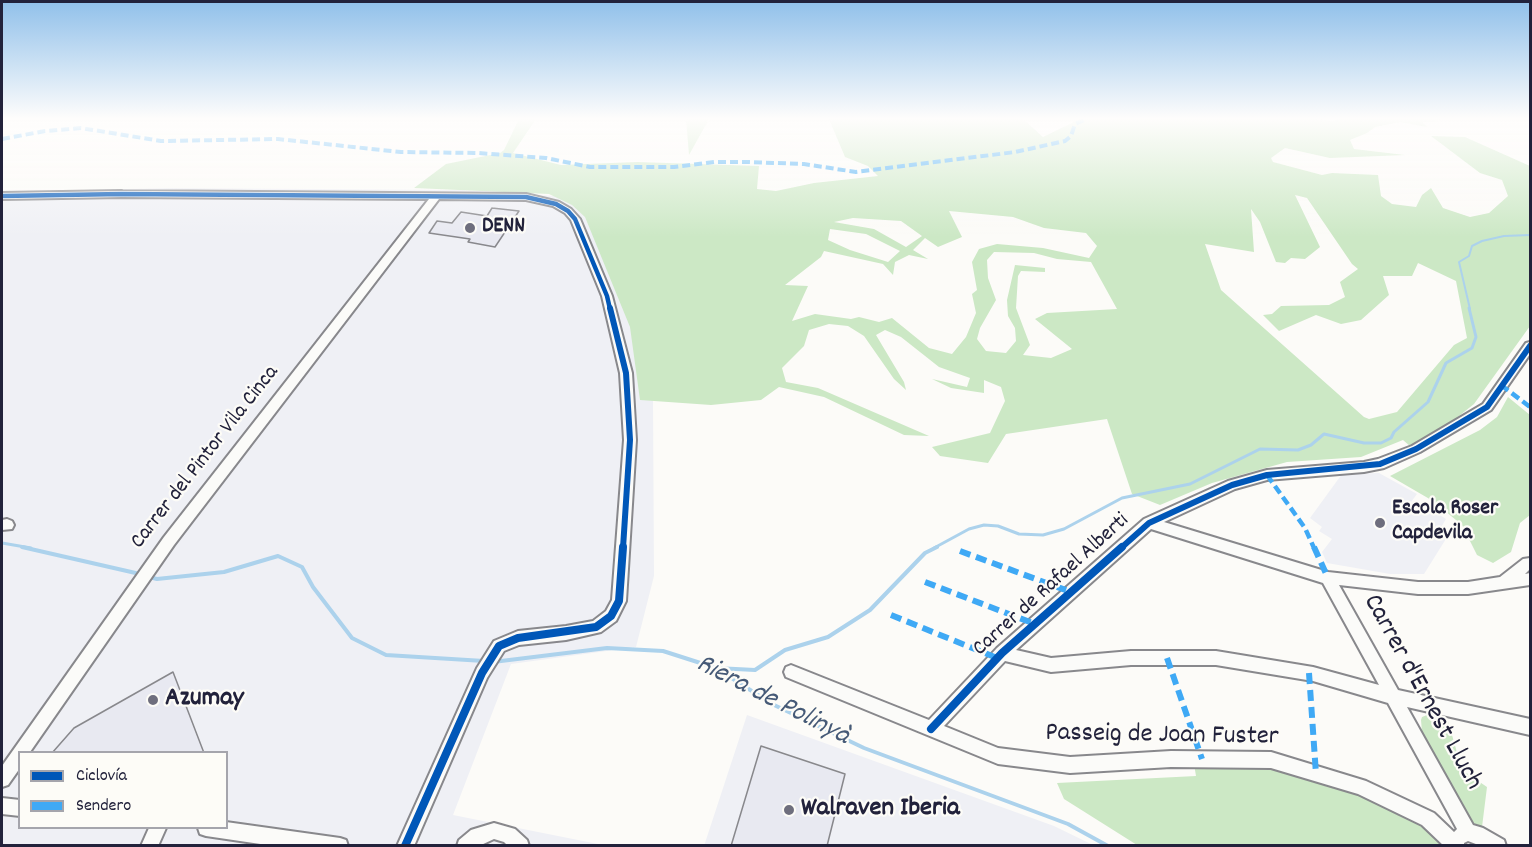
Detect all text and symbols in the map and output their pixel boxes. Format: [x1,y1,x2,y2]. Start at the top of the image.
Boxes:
place label: DENN [482,215,525,241]
marker: DENN [463,221,477,235]
street label: Carrer del Pintor Vila Cinca [126,361,286,555]
place label: Escola Roser Capdevila [1392,497,1498,548]
street label: Carrer de Rafael Alberti [968,509,1136,663]
marker: Escola Roser Capdevila [1373,516,1387,530]
street label: Carrer d'Ernest Lluch [1354,590,1488,796]
water label: Riera de Polinyà [689,649,855,755]
place label: Azumay [165,684,244,716]
marker: Azumay [146,693,160,707]
street label: Passeig de Joan Fuster [1045,719,1279,755]
legend [18,751,228,829]
text: Ciclovía [76,764,127,789]
text: Sendero [76,794,131,819]
place label: Walraven Iberia [801,794,960,826]
marker: Walraven Iberia [782,803,796,817]

